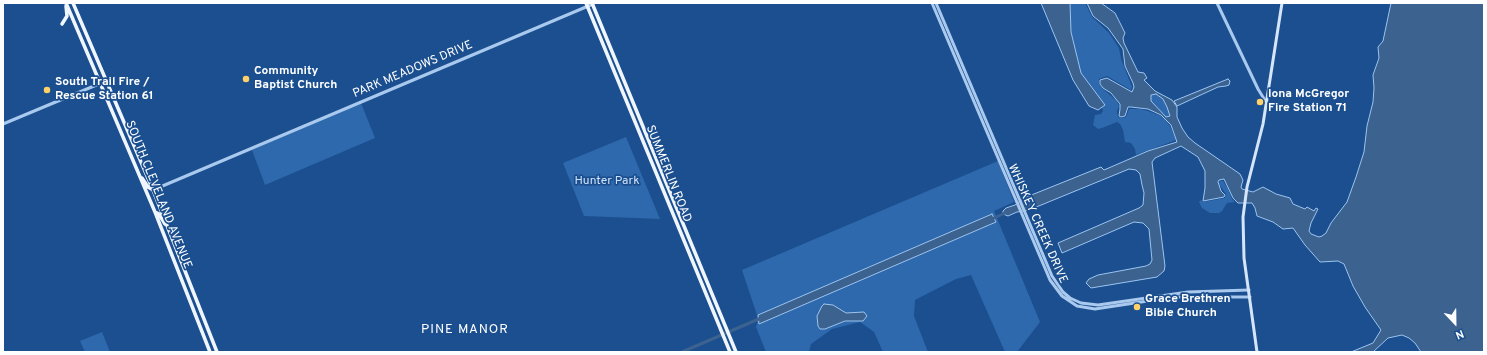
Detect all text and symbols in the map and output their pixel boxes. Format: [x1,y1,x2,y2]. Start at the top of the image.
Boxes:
street label: PARK MEADOWS DRIVE [351,38,475,102]
place label: Community Baptist Church [254,65,337,93]
marker: Community Baptist Church [241,74,251,84]
place label: South Trail Fire / Rescue Station 61 [55,76,154,104]
marker: South Trail Fire / Rescue Station 61 [42,85,52,95]
place label: Iona McGregor Fire Station 71 [1268,88,1349,116]
marker: Iona McGregor Fire Station 71 [1255,97,1265,107]
street label: SOUTH CLEVELAND AVENUE [122,119,194,271]
street label: SUMMERLIN ROAD [642,123,694,225]
street label: WHISKEY CREEK DRIVE [1004,162,1070,286]
park label: Hunter Park [574,175,640,189]
place label: Grace Brethren Bible Church [1145,293,1231,321]
marker: Grace Brethren Bible Church [1132,302,1142,312]
north arrow [1435,303,1475,343]
district label: PINE MANOR [421,322,509,338]
text: N [1453,326,1466,342]

